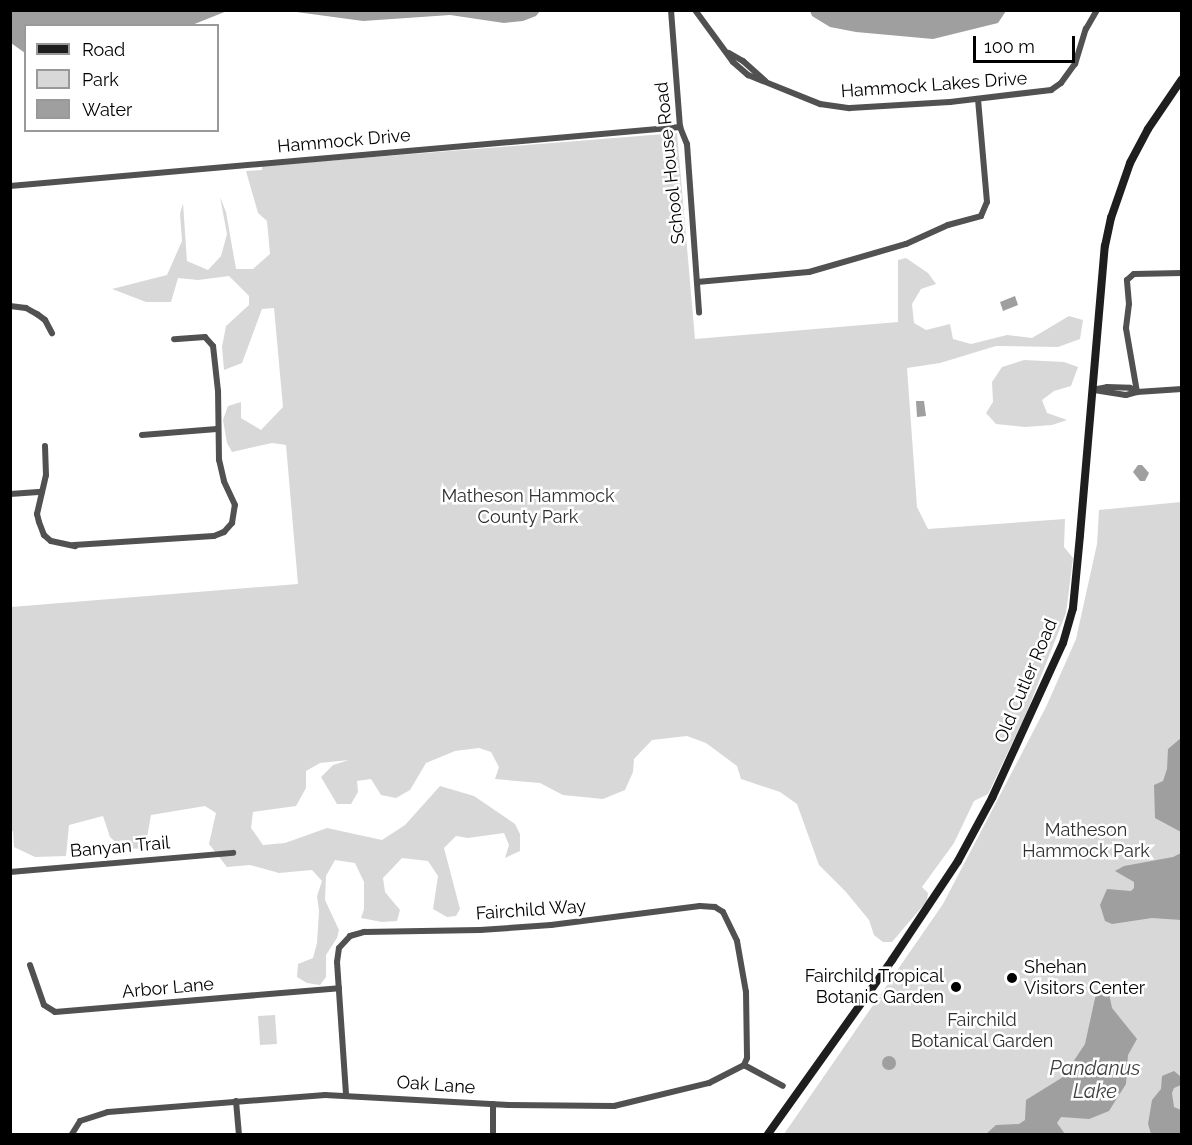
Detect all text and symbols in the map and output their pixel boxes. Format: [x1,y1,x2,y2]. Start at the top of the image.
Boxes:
legend [24,24,219,132]
scale bar [976,24,1078,62]
text: 100 m [984,36,1035,57]
text: Road [82,39,125,60]
street label: Hammock Lakes Drive [840,68,1028,102]
text: Park [82,69,119,90]
street label: School House Road [651,80,689,246]
text: Water [82,99,132,120]
street label: Hammock Drive [276,124,412,158]
park label: Matheson Hammock County Park [441,486,615,528]
street label: Old Cutler Road [990,616,1062,746]
park label: Matheson Hammock Park [1022,820,1150,862]
street label: Banyan Trail [69,832,171,862]
street label: Fairchild Way [475,895,587,925]
place label: Shehan Visitors Center [1024,957,1145,1000]
place label: Fairchild Tropical Botanic Garden [804,966,944,1008]
marker: Shehan Visitors Center [1005,971,1019,985]
street label: Arbor Lane [121,973,215,1003]
marker: Fairchild Tropical Botanic Garden [949,980,963,994]
park label: Fairchild Botanical Garden [910,1010,1054,1052]
water label: Pandanus Lake [1050,1056,1140,1103]
street label: Oak Lane [396,1071,476,1099]

